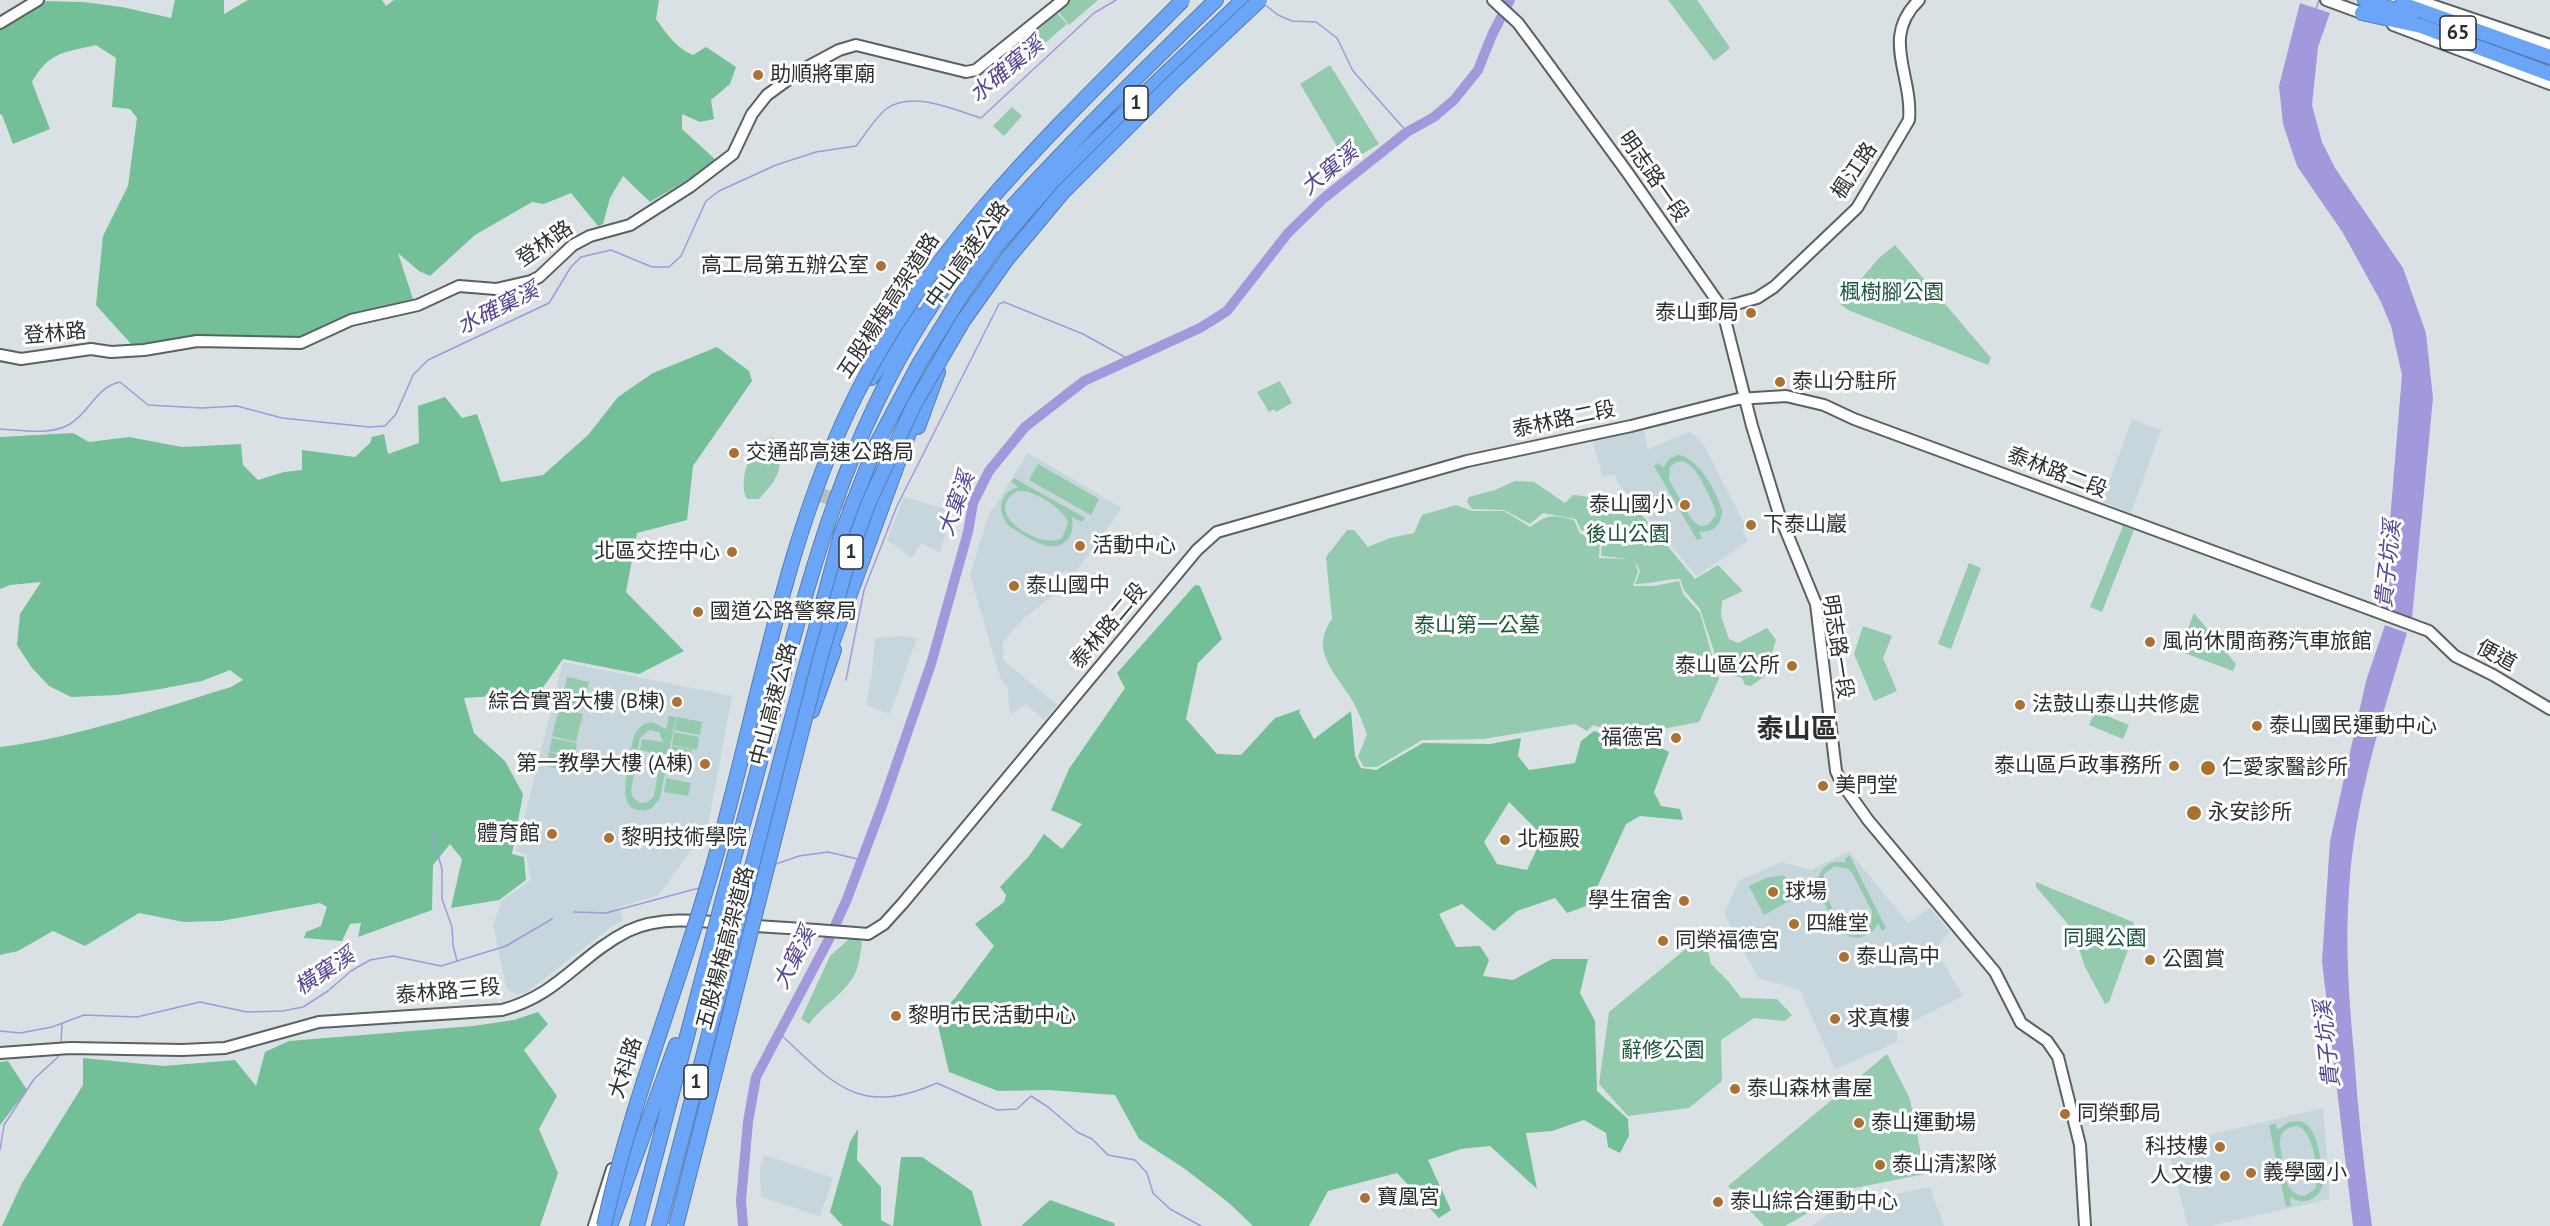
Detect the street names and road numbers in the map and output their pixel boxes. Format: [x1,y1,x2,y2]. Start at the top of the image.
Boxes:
road number: 65 [2440,16,2476,50]
road number: 1 [1124,86,1148,120]
street label: 明志路一段 [1613,127,1693,227]
street label: 楓江路 [1827,138,1883,204]
street label: 中山高速公路 [921,197,1015,313]
street label: 登林路 [512,216,578,272]
street label: 五股楊梅高架道路 [833,229,945,383]
street label: 登林路 [23,319,87,349]
street label: 泰林路二段 [1510,397,1618,443]
street label: 泰林路二段 [2003,442,2111,504]
road number: 1 [839,535,863,569]
street label: 泰林路二段 [1066,578,1152,674]
street label: 明志路一段 [1816,593,1858,701]
street label: 便道 [2472,635,2520,677]
street label: 中山高速公路 [746,640,802,768]
street label: 五股楊梅高架道路 [692,864,760,1032]
street label: 泰林路三段 [395,975,501,1009]
street label: 大科路 [604,1034,648,1102]
road number: 1 [684,1065,708,1099]

